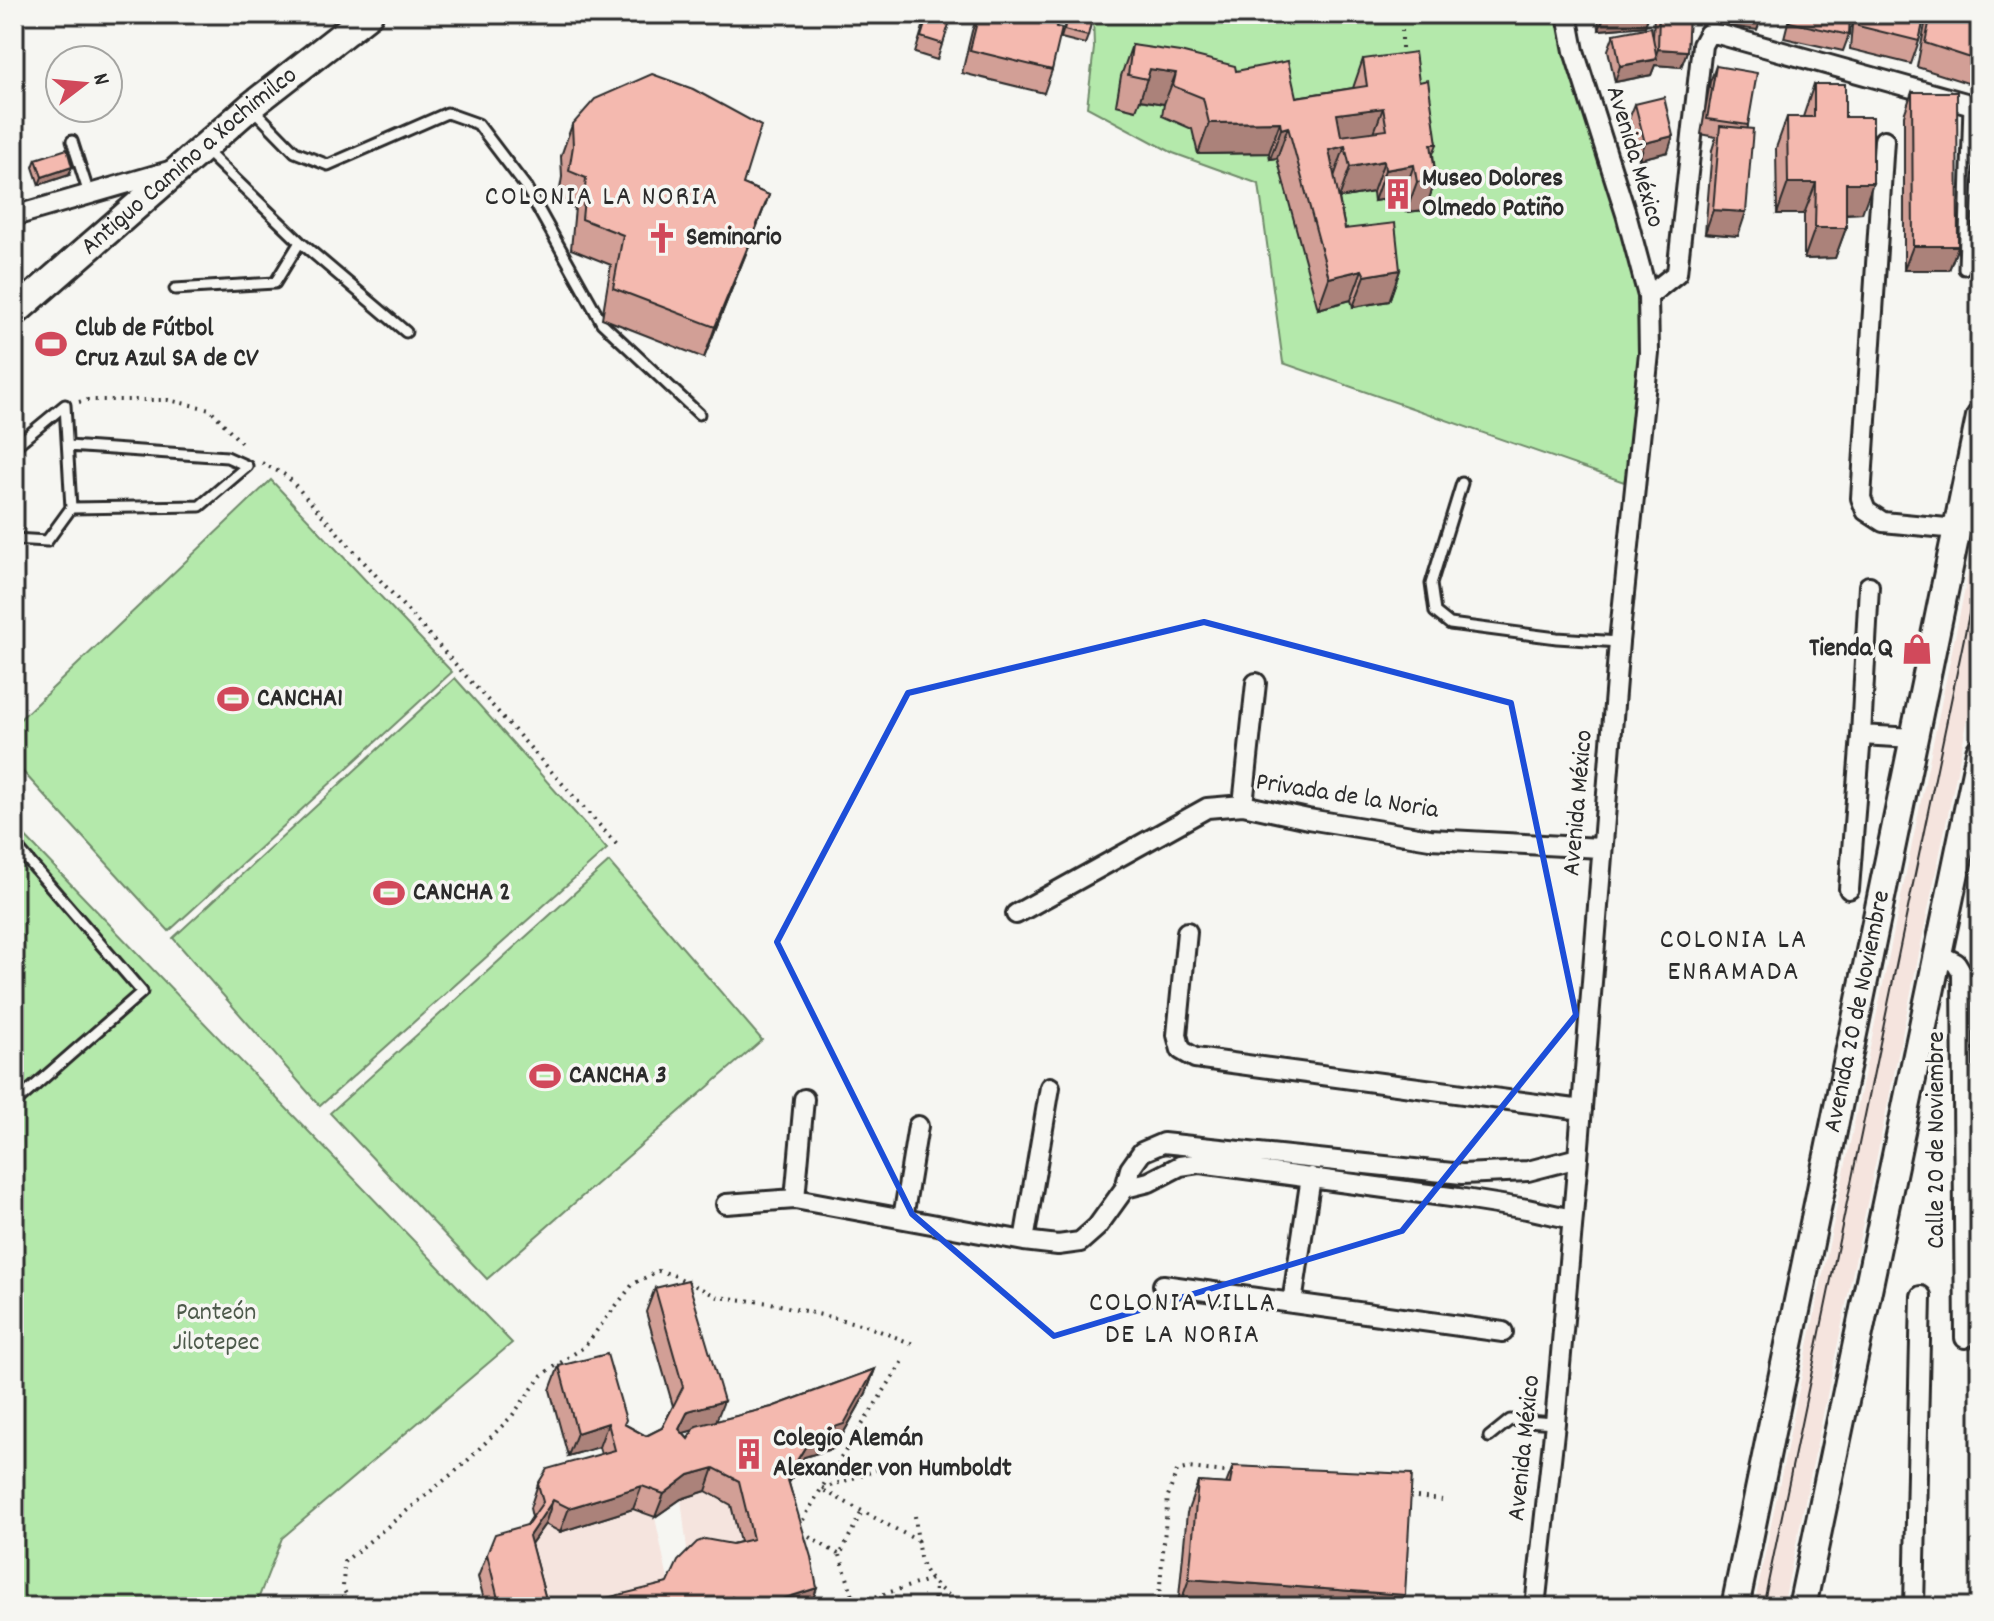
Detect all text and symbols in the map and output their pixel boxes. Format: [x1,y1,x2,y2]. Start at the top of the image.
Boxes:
north arrow [44,44,124,124]
street label: Antiguo Camino a Xochimilco [73,58,306,265]
text: N [83,70,116,89]
street label: Avenida México [1595,82,1673,232]
place label: Museo Dolores Olmedo Patiño [1422,161,1564,228]
building icon: Museo Dolores Olmedo Patiño [1381,177,1415,211]
district label: COLONIA LA NORIA [485,179,719,219]
place label: Seminario [686,220,782,257]
church icon: Seminario [645,221,679,255]
place label: Club de Fútbol Cruz Azul SA de CV [75,311,259,378]
sports icon: Club de Fútbol Cruz Azul SA de CV [34,327,68,361]
place label: Tienda Q [1809,631,1893,668]
shop icon: Tienda Q [1900,632,1934,666]
place label: CANCHA1 [257,681,343,718]
sports icon: CANCHA1 [216,682,250,716]
street label: Avenida México [1554,728,1604,878]
street label: Privada de la Noria [1253,764,1442,830]
place label: CANCHA 2 [413,875,511,912]
sports icon: CANCHA 2 [372,876,406,910]
street label: Avenida 20 de Noviembre [1815,887,1901,1136]
district label: COLONIA LA ENRAMADA [1660,922,1808,994]
street label: Calle 20 de Noviembre [1919,1031,1956,1249]
place label: CANCHA 3 [569,1058,667,1095]
sports icon: CANCHA 3 [528,1059,562,1093]
district label: COLONIA VILLA DE LA NORIA [1089,1285,1277,1357]
park label: Panteón Jilotepec [173,1295,259,1362]
street label: Avenida México [1499,1373,1551,1523]
place label: Colegio Alemán Alexander von Humboldt [773,1421,1012,1488]
building icon: Colegio Alemán Alexander von Humboldt [732,1437,766,1471]

